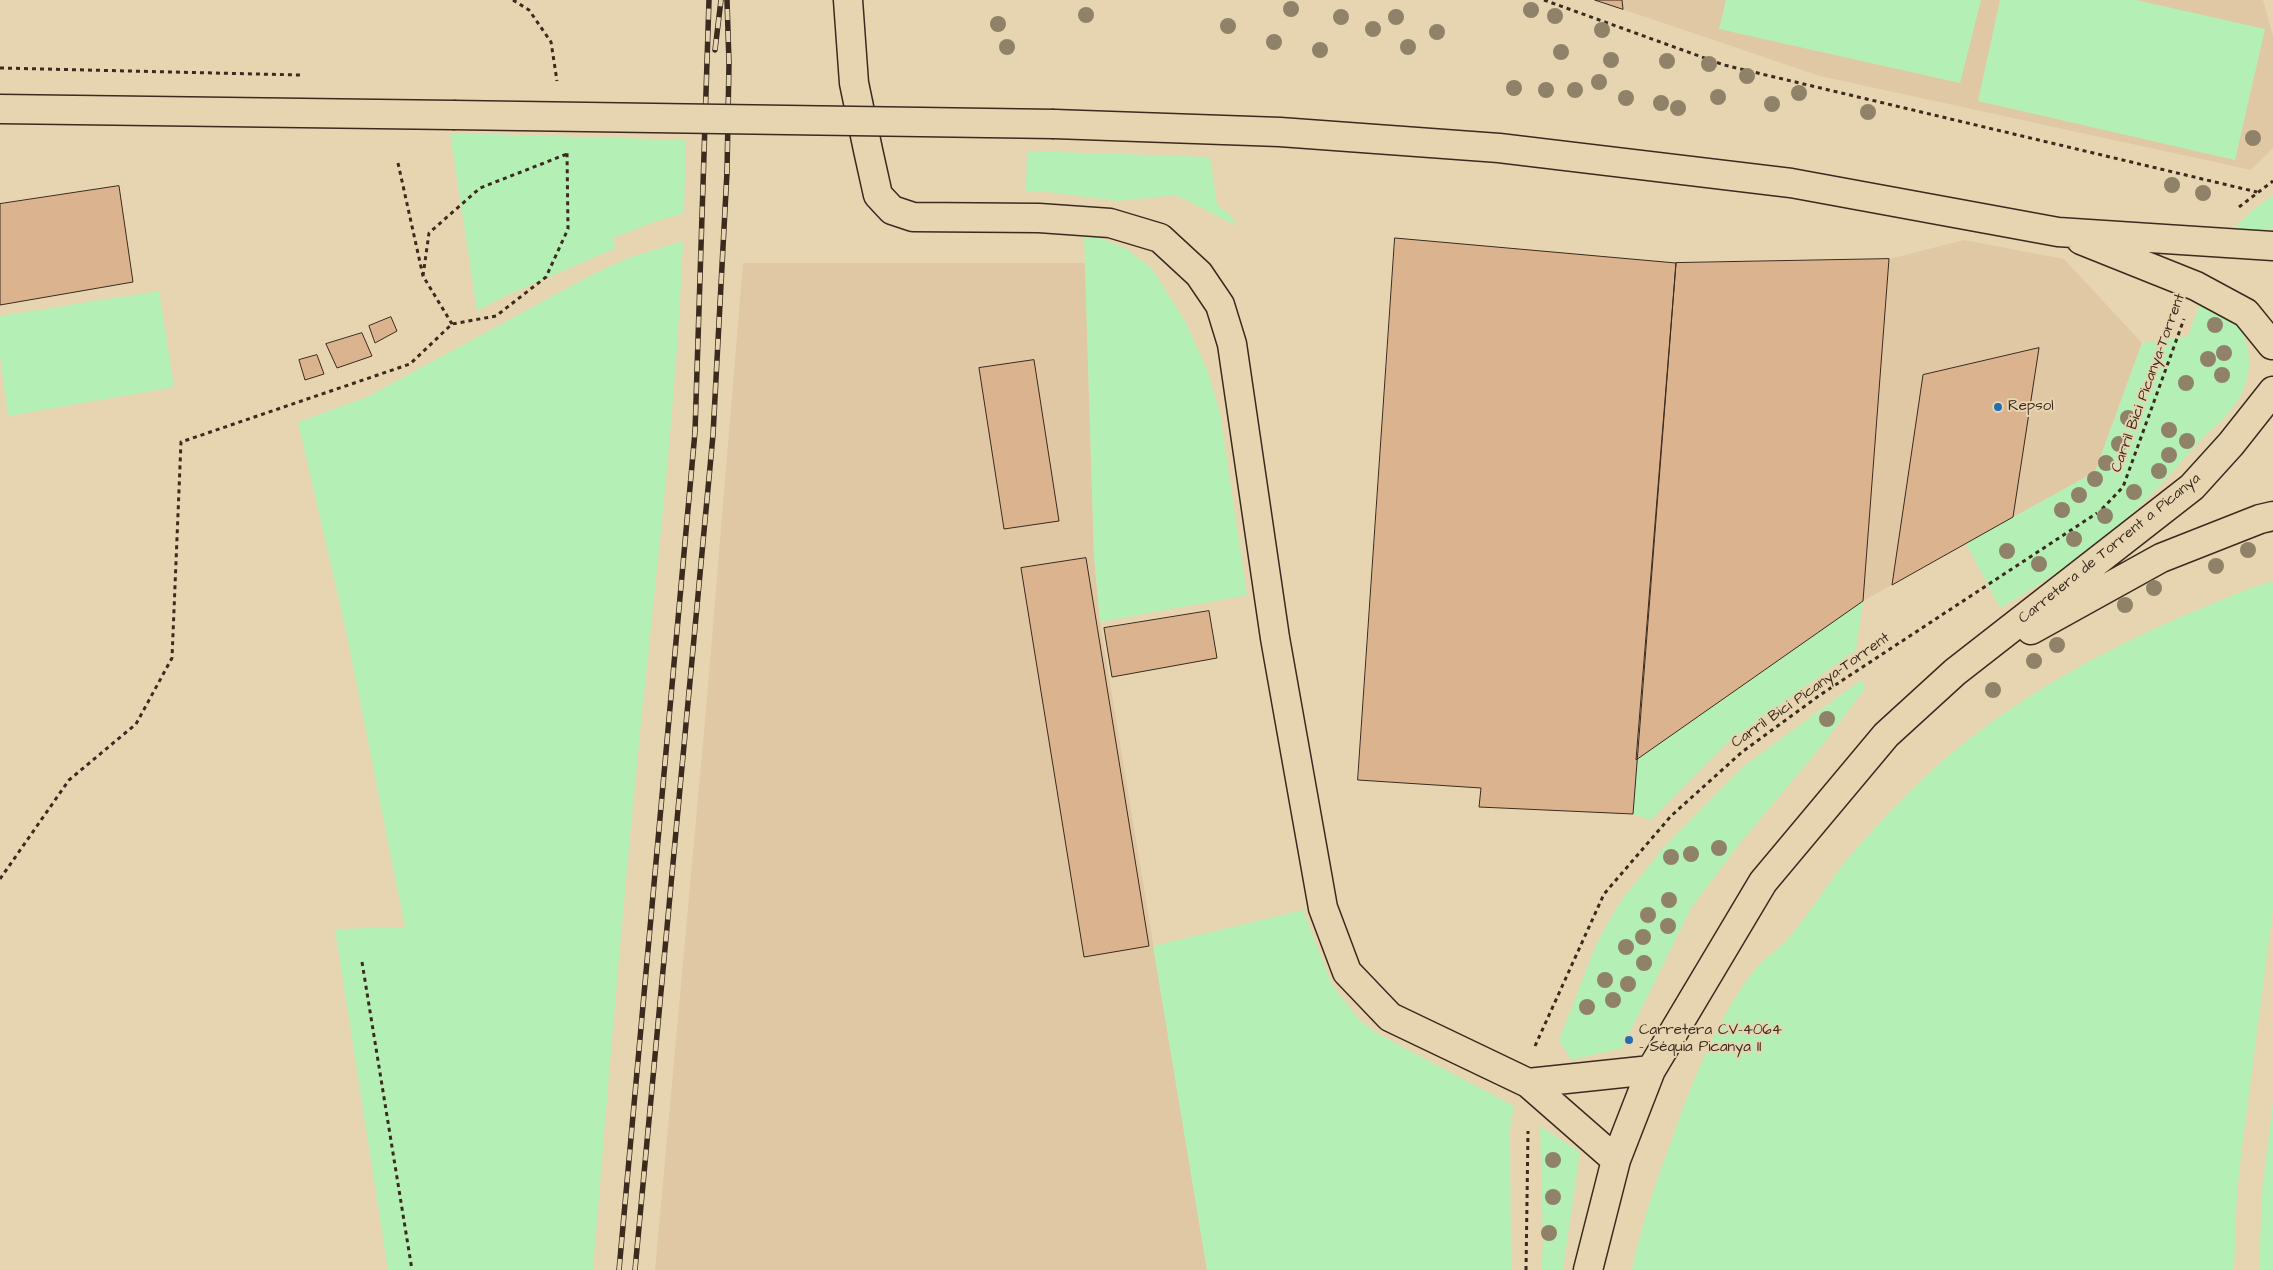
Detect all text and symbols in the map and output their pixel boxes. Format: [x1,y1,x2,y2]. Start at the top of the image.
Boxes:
street label: Carril Bici Picanya-Torrent [2108,291,2190,475]
place label: Repsol [2008,398,2053,416]
marker: Repsol [1992,401,2004,413]
street label: Carretera de Torrent a Picanya [2015,470,2205,628]
street label: Carril Bici Picanya-Torrent [1728,629,1894,753]
place label: Carretera CV-4064 - Séquia Picanya II [1639,1022,1782,1057]
marker: Carretera CV-4064 - Séquia Picanya II [1623,1034,1635,1046]

